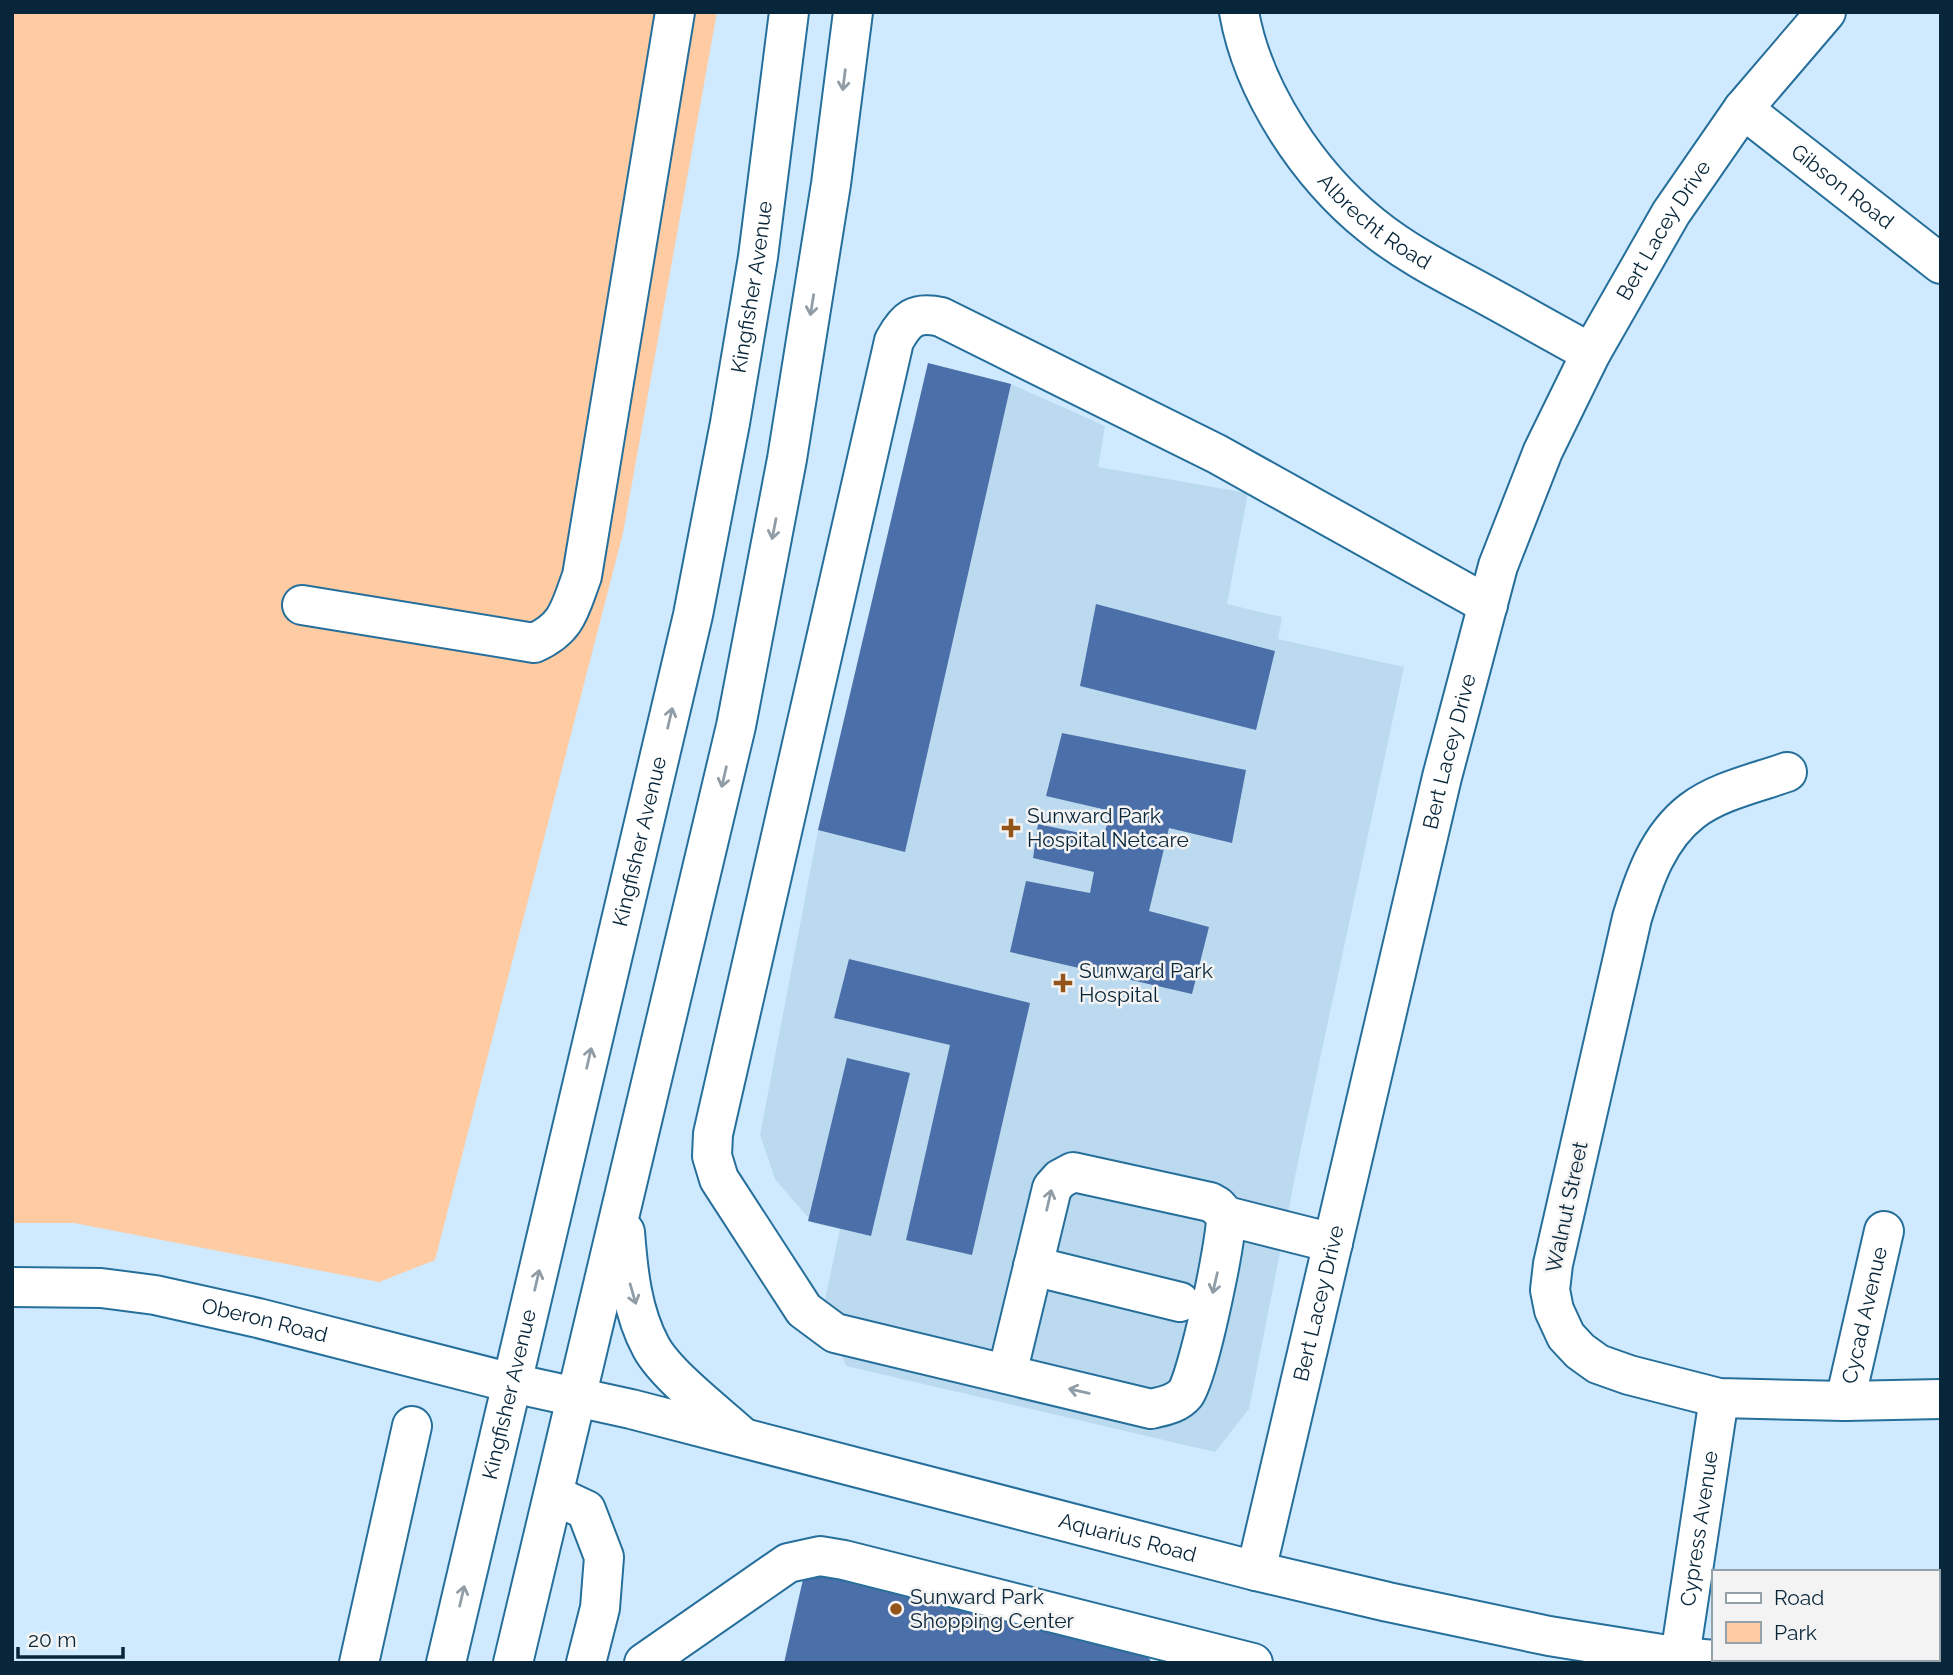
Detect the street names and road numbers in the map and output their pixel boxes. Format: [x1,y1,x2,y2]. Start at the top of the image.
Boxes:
street label: Gibson Road [1786,138,1899,234]
street label: Bert Lacey Drive [1611,155,1716,304]
street label: Albrecht Road [1313,168,1436,274]
street label: Kingfisher Avenue [726,199,777,375]
street label: Bert Lacey Drive [1417,671,1481,832]
street label: Kingfisher Avenue [607,754,671,929]
street label: Walnut Street [1540,1139,1593,1275]
street label: Bert Lacey Drive [1288,1223,1349,1384]
street label: Cycad Avenue [1836,1244,1892,1386]
street label: Oberon Road [199,1293,330,1347]
street label: Kingfisher Avenue [477,1307,541,1482]
street label: Cypress Avenue [1675,1449,1723,1608]
street label: Aquarius Road [1056,1507,1199,1567]

